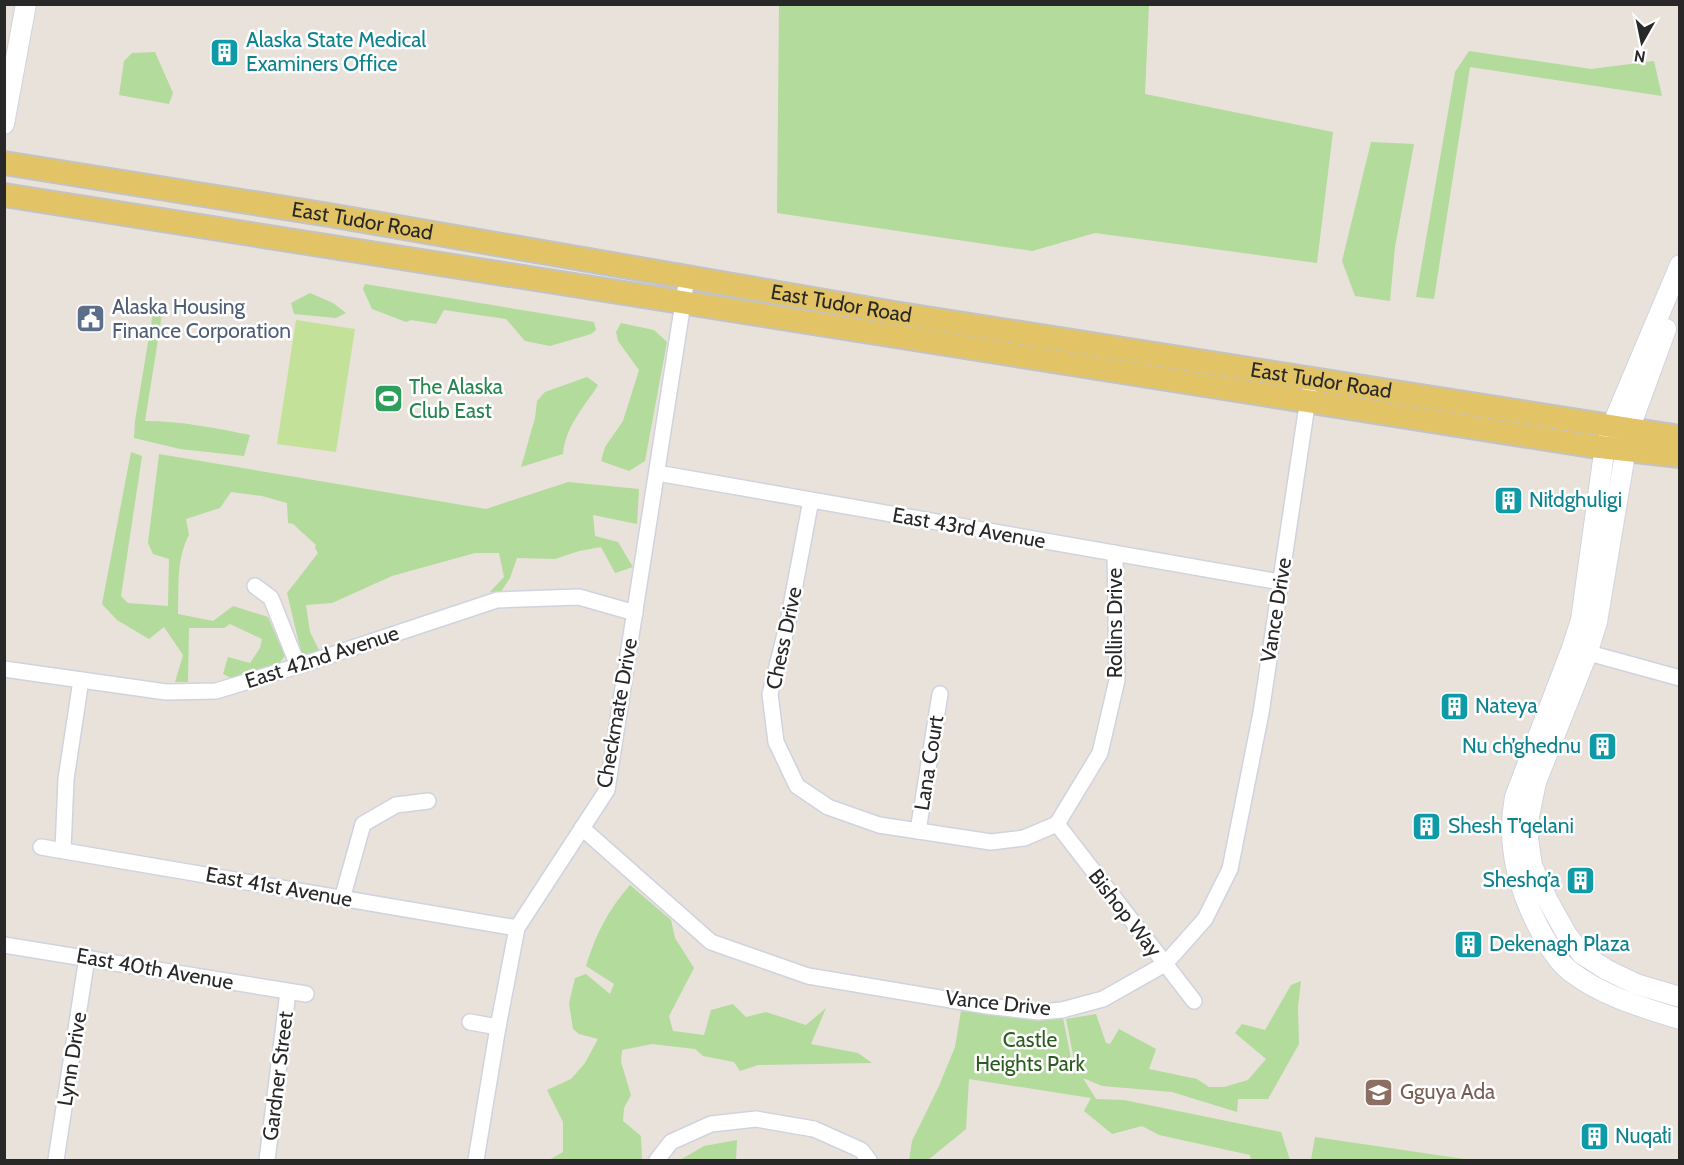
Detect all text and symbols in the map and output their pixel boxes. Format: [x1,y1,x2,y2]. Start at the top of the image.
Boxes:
north arrow [1612,12,1672,72]
place label: Alaska State Medical Examiners Office [246,27,426,76]
building icon: Alaska State Medical Examiners Office [209,36,241,68]
text: N [1633,46,1647,67]
street label: East Tudor Road [290,196,435,245]
street label: East Tudor Road [769,279,914,328]
place label: Alaska Housing Finance Corporation [112,294,291,343]
public building icon: Alaska Housing Finance Corporation [75,303,107,335]
street label: East Tudor Road [1249,356,1394,403]
place label: The Alaska Club East [409,374,503,423]
sports icon: The Alaska Club East [372,383,404,415]
building icon: Niłdghuligi [1492,484,1524,516]
place label: Niłdghuligi [1529,487,1622,512]
street label: East 43rd Avenue [891,502,1048,553]
street label: Vance Drive [1255,555,1296,664]
street label: Rollins Drive [1102,568,1127,678]
street label: Chess Drive [760,584,807,692]
street label: East 42nd Avenue [242,620,402,693]
street label: Checkmate Drive [591,636,642,790]
building icon: Nateya [1438,690,1470,722]
place label: Nateya [1475,693,1538,718]
street label: Lana Court [909,714,948,812]
building icon: Nu ch’ghednu [1586,730,1618,762]
place label: Nu ch’ghednu [1462,733,1581,758]
building icon: Shesh T’qelani [1411,810,1443,842]
place label: Shesh T’qelani [1448,813,1574,838]
street label: East 41st Avenue [204,861,355,912]
street label: Bishop Way [1083,864,1168,962]
building icon: Sheshq’a [1565,864,1597,896]
place label: Sheshq’a [1483,867,1560,892]
building icon: Dekenagh Plaza [1452,928,1484,960]
place label: Dekenagh Plaza [1489,931,1630,956]
street label: East 40th Avenue [75,942,236,995]
street label: Vance Drive [944,985,1052,1020]
street label: Lynn Drive [52,1010,91,1108]
street label: Gardner Street [257,1010,298,1142]
park label: Castle Heights Park [975,1027,1085,1076]
school or university icon: Gguya Ada [1363,1076,1395,1108]
place label: Gguya Ada [1400,1079,1495,1104]
building icon: Nuqałi [1578,1120,1610,1152]
place label: Nuqałi [1615,1123,1672,1148]

